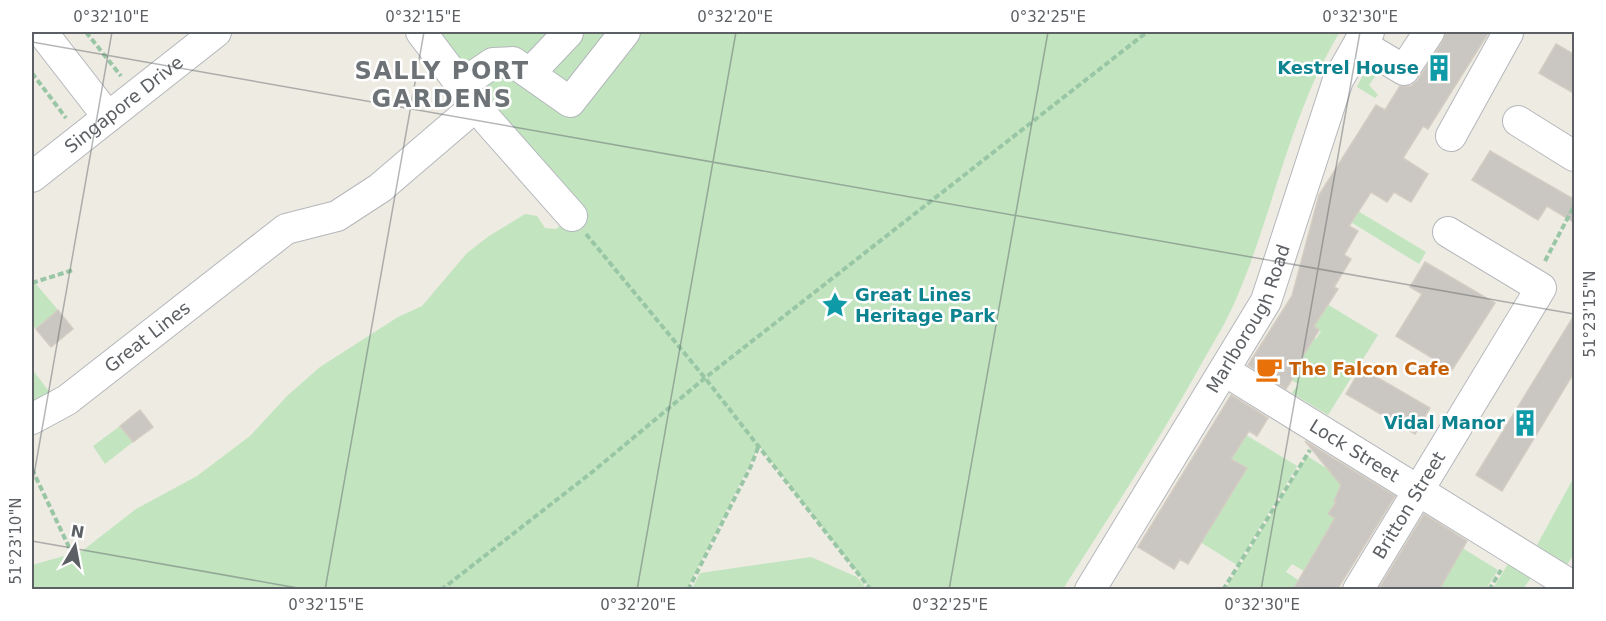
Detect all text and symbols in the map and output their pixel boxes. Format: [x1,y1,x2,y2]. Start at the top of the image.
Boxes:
text: 0°32'10"E [73,8,149,26]
text: 0°32'15"E [385,8,461,26]
text: 0°32'20"E [697,8,773,26]
text: 0°32'25"E [1010,8,1086,26]
text: 0°32'30"E [1322,8,1398,26]
street label: Singapore Drive [60,51,187,157]
building icon: Kestrel House [1424,53,1454,83]
district label: SALLY PORT GARDENS [354,57,530,113]
place label: Kestrel House [1277,57,1419,78]
street label: Marlborough Road [1202,242,1294,396]
text: 51°23'15"N [1581,270,1599,358]
place label: Great Lines Heritage Park [855,284,996,326]
place icon: Great Lines Heritage Park [820,290,850,320]
street label: Great Lines [100,297,194,377]
cafe icon: The Falcon Cafe [1254,354,1284,384]
place label: The Falcon Cafe [1289,358,1450,379]
building icon: Vidal Manor [1510,408,1540,438]
place label: Vidal Manor [1384,412,1505,433]
street label: Lock Street [1306,415,1403,486]
street label: Britton Street [1368,448,1449,563]
text: 51°23'10"N [7,497,25,585]
north arrow [45,516,105,576]
text: N [69,521,86,542]
text: 0°32'15"E [288,596,364,614]
text: 0°32'20"E [600,596,676,614]
text: 0°32'25"E [912,596,988,614]
text: 0°32'30"E [1224,596,1300,614]

